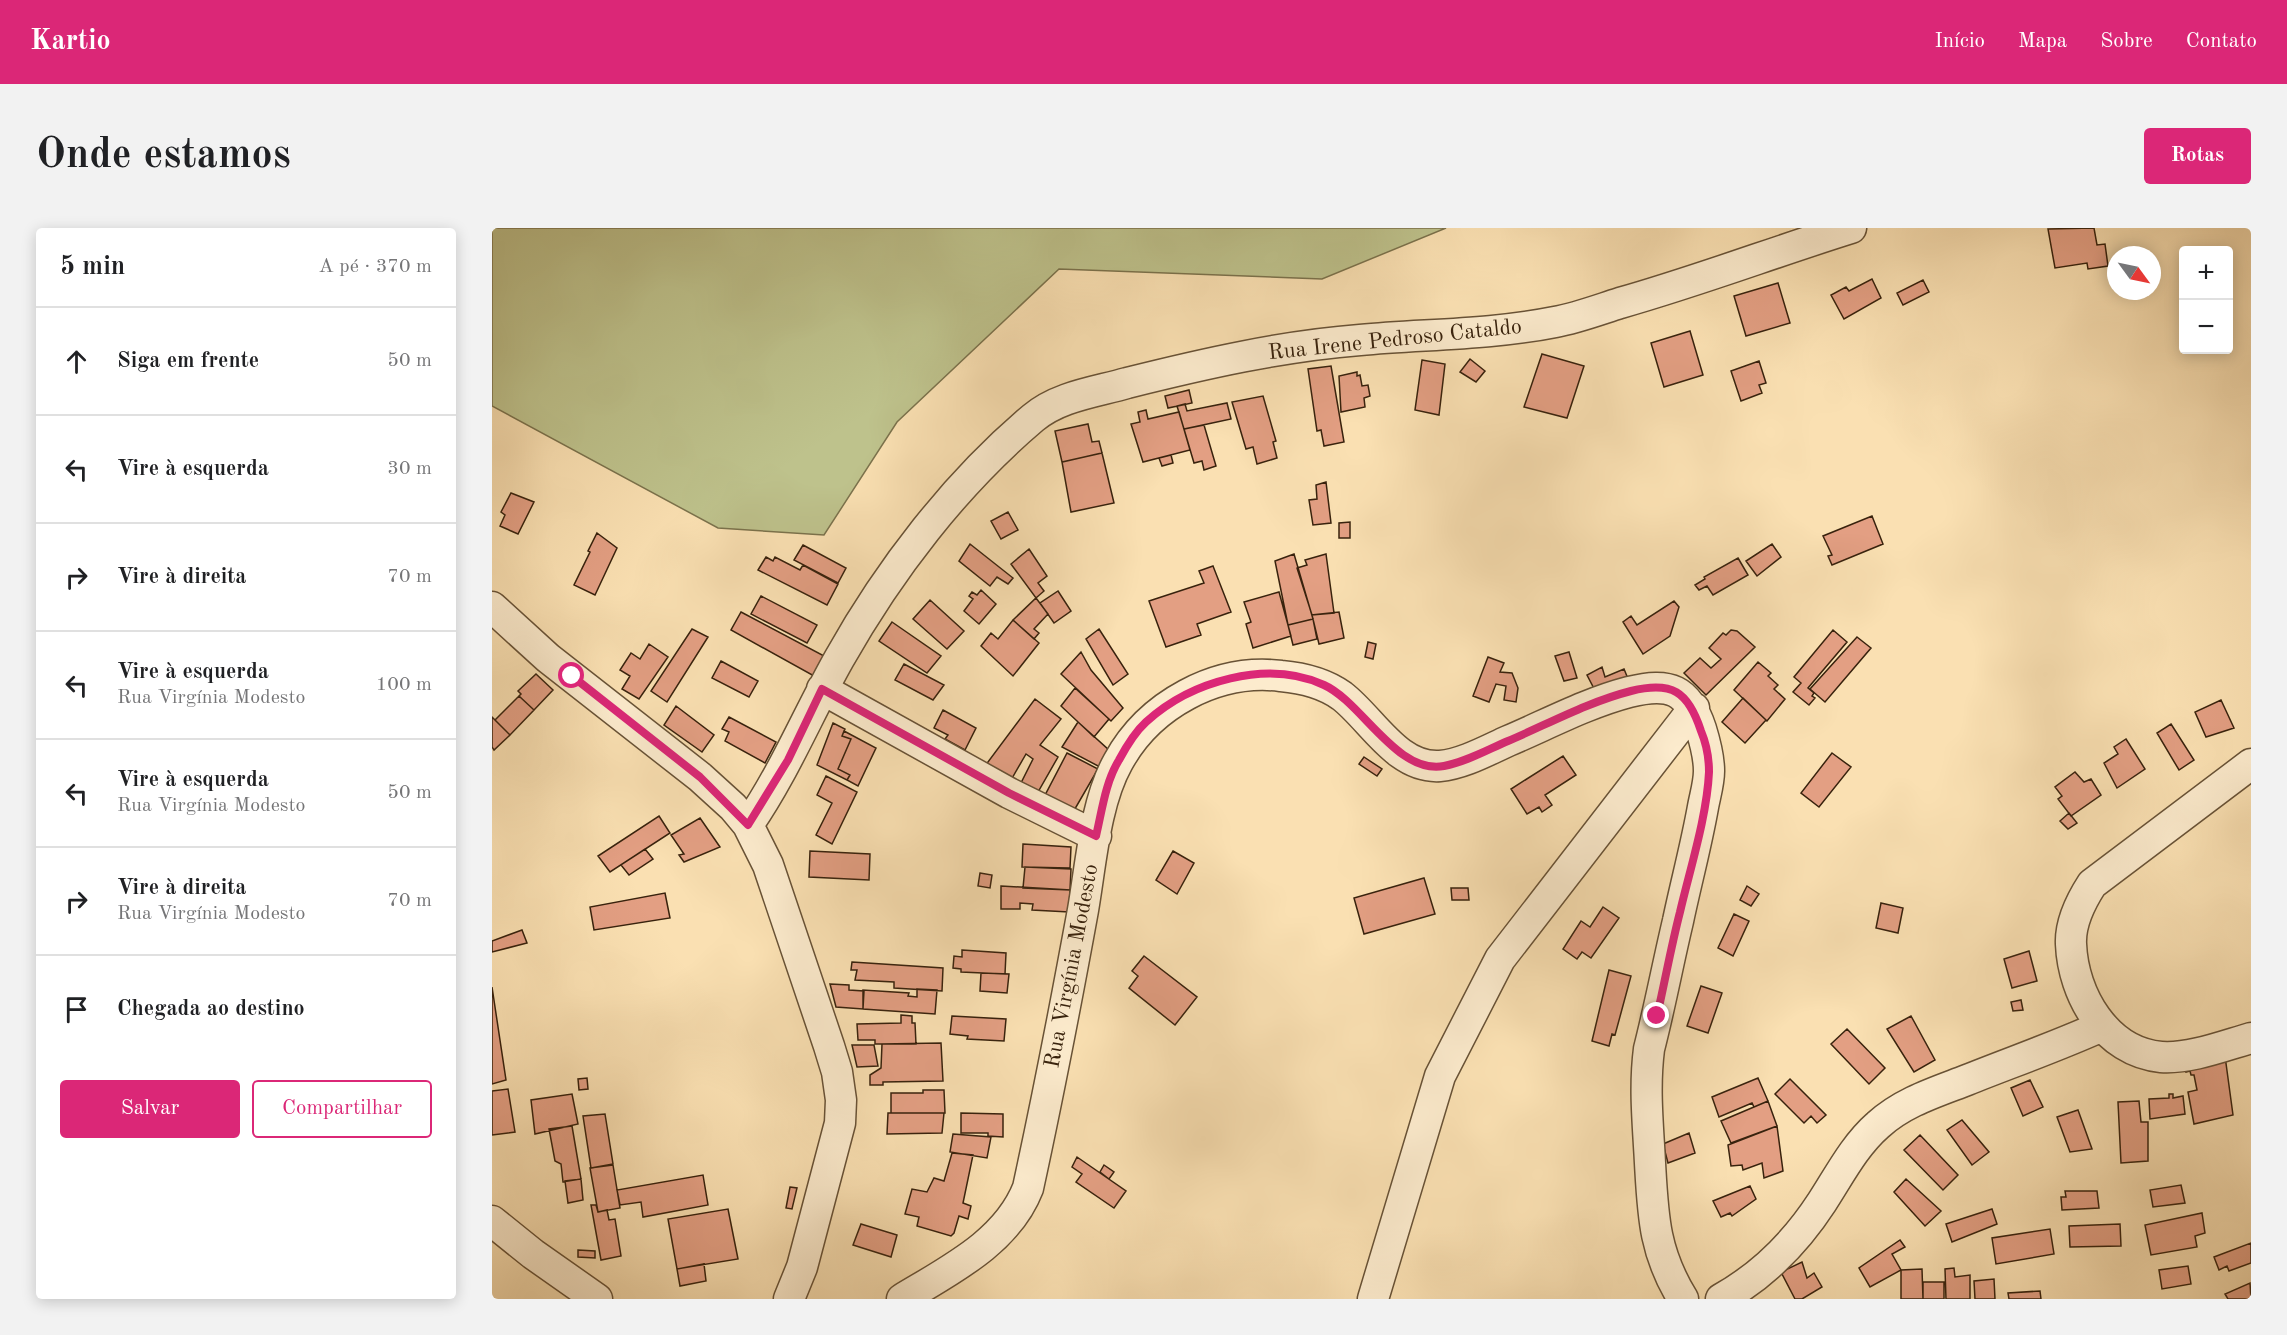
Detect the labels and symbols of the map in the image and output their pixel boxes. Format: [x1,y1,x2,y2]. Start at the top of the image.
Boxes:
north arrow [2107,246,2161,300]
street label: Rua Irene Pedroso Cataldo [1267,316,1523,364]
route start [558,662,584,688]
street label: Rua Virgínia Modesto [1041,862,1103,1070]
route end [1643,1002,1669,1028]

